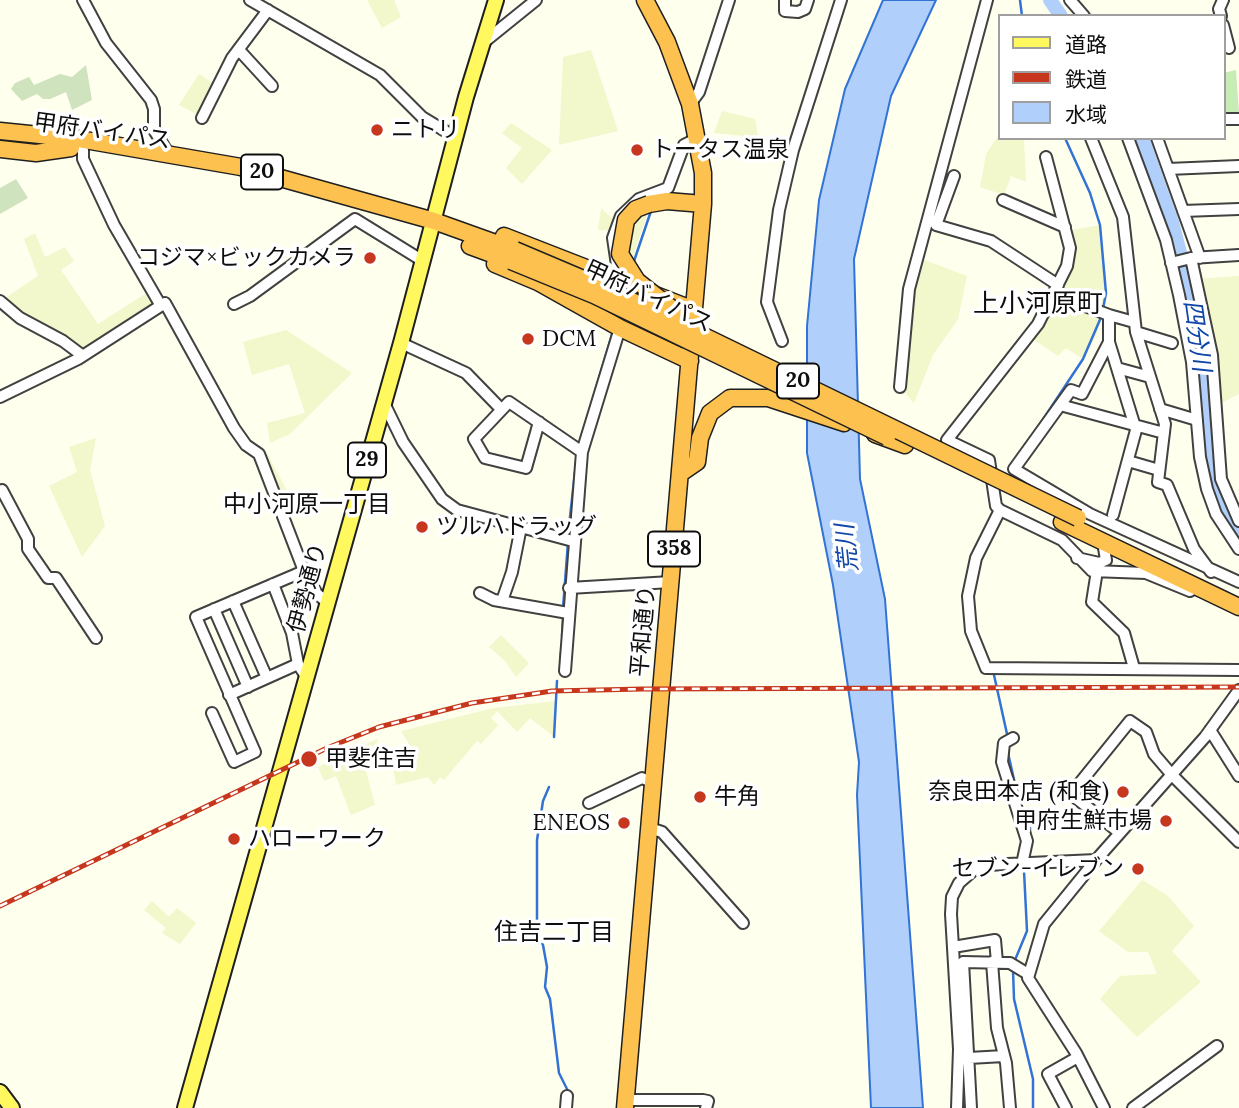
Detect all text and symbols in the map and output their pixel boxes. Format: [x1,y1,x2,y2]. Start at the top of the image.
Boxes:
legend [998,14,1225,140]
text: 道路 [1065,31,1107,58]
text: 鉄道 [1065,66,1107,93]
text: 水域 [1065,101,1107,128]
street label: 甲府バイパス [32,109,172,155]
place label: ニトリ [391,116,460,144]
marker: ニトリ [369,122,385,138]
place label: トータス温泉 [651,136,789,164]
marker: トータス温泉 [629,142,645,158]
road number: 20 [241,154,283,190]
place label: コジマ×ビックカメラ [137,244,356,272]
marker: コジマ×ビックカメラ [362,250,378,266]
street label: 甲府バイパス [580,255,716,339]
district label: 上小河原町 [973,289,1103,321]
water label: 四分川 [1177,298,1215,374]
place label: DCM [542,325,596,353]
marker: DCM [520,331,536,347]
road number: 20 [777,364,819,398]
road number: 29 [348,442,386,477]
district label: 中小河原一丁目 [223,491,391,519]
place label: ツルハドラッグ [436,513,597,541]
marker: ツルハドラッグ [414,519,430,535]
water label: 荒川 [831,523,865,573]
road number: 358 [648,532,700,566]
street label: 伊勢通り [283,540,333,636]
street label: 平和通り [626,584,662,678]
place label: 甲斐住吉 [325,745,417,773]
marker: 甲斐住吉 [299,749,319,769]
place label: 奈良田本店 (和食) [928,778,1109,806]
place label: 牛角 [714,783,760,811]
marker: 奈良田本店 (和食) [1115,784,1131,800]
marker: 牛角 [692,789,708,805]
place label: 甲府生鮮市場 [1014,807,1152,835]
place label: ENEOS [533,809,610,837]
marker: 甲府生鮮市場 [1158,813,1174,829]
marker: ENEOS [616,815,632,831]
place label: ハローワーク [248,825,386,853]
marker: ハローワーク [226,831,242,847]
place label: セブン-イレブン [952,855,1124,883]
marker: セブン-イレブン [1130,861,1146,877]
district label: 住吉二丁目 [494,919,614,947]

